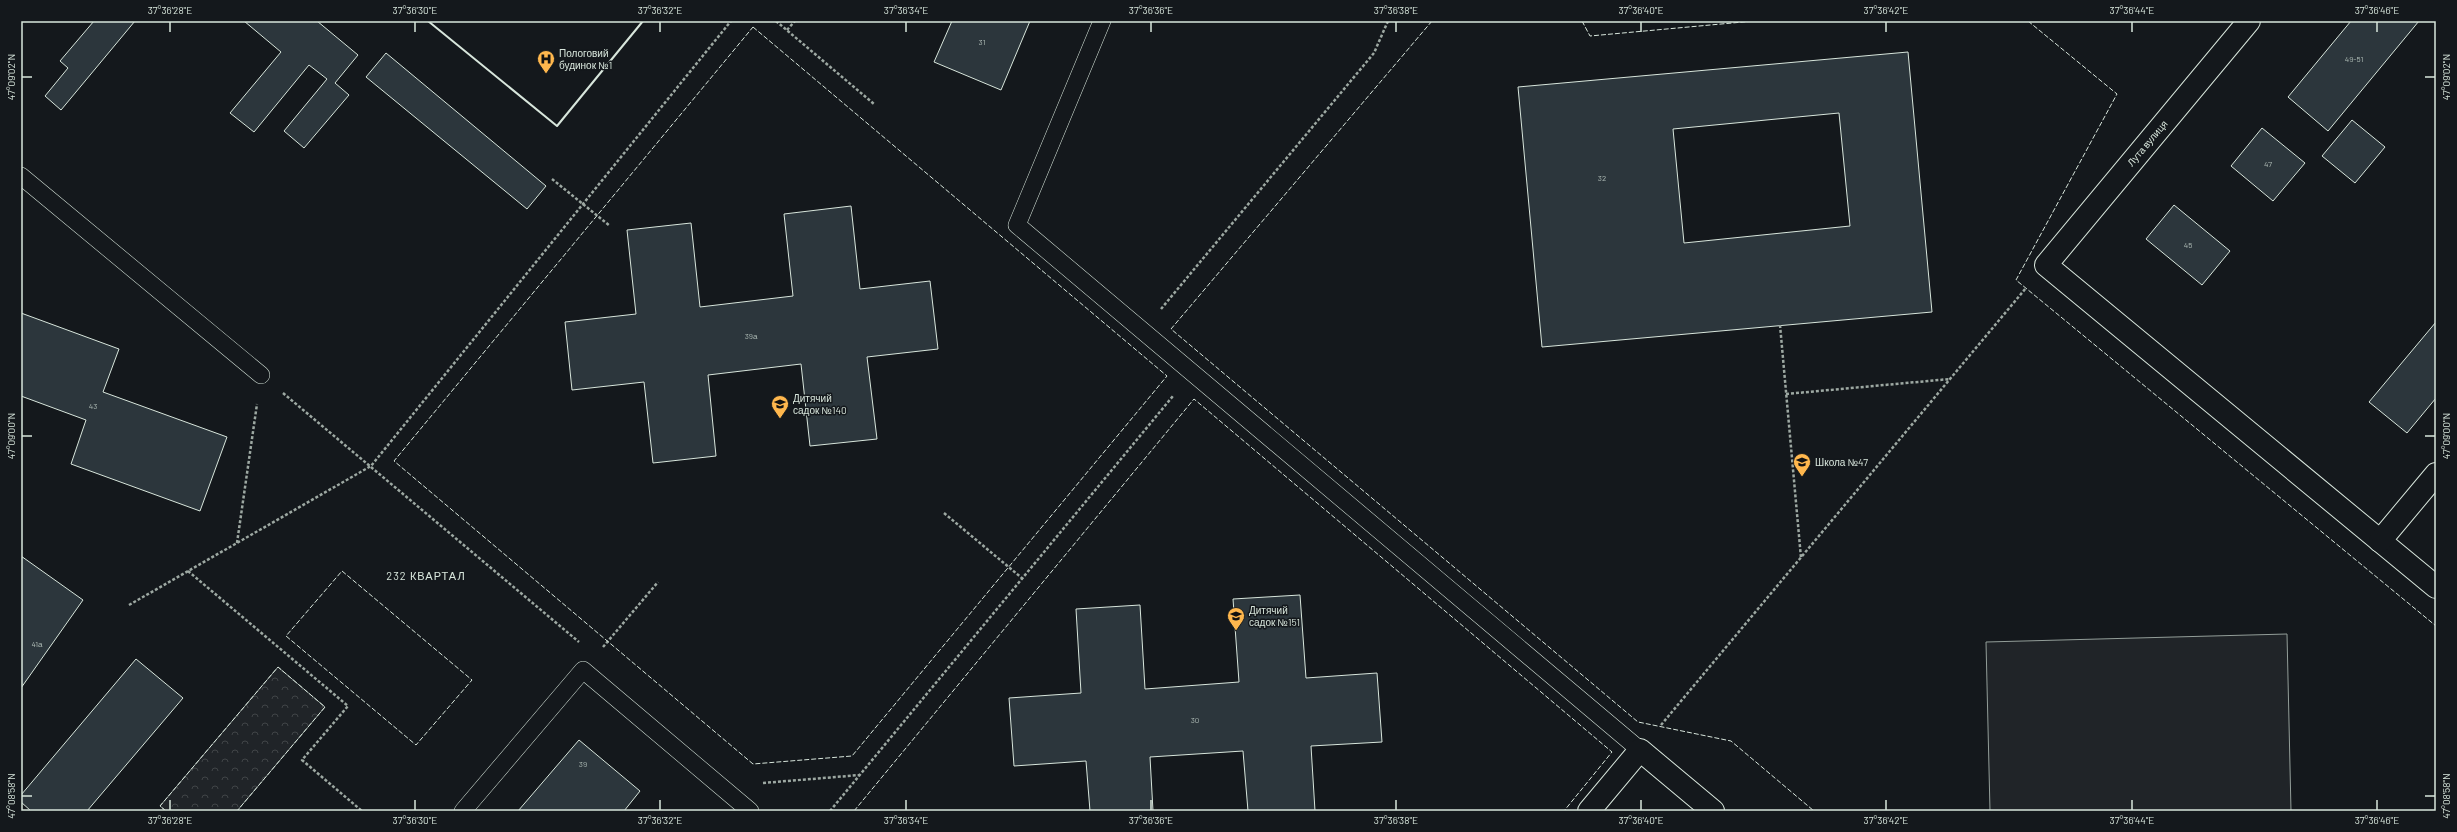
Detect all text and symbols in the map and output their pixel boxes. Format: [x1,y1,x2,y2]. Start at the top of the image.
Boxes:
text: 37°36'28"E [148,4,192,16]
text: 37°36'30"E [393,4,437,16]
text: 37°36'32"E [638,4,682,16]
text: 37°36'34"E [884,4,928,16]
text: 37°36'36"E [1129,4,1173,16]
text: 37°36'38"E [1374,4,1418,16]
text: 37°36'40"E [1618,4,1664,16]
text: 37°36'42"E [1864,4,1908,16]
text: 37°36'44"E [2110,4,2154,16]
text: 37°36'46"E [2355,4,2399,16]
house number: 31 [979,37,986,47]
place label: Пологовий будинок №1 [559,47,612,71]
hospital icon: Пологовий будинок №1 [536,49,556,74]
text: 47°09'02"N [5,54,17,100]
house number: 49-51 [2345,54,2363,64]
text: 47°09'02"N [2440,54,2452,100]
street label: Лута вулиця [2124,118,2170,168]
house number: 47 [2264,159,2272,169]
house number: 32 [1598,173,1606,183]
house number: 45 [2184,240,2192,250]
house number: 39а [745,331,758,341]
place label: Дитячий садок №140 [793,392,847,416]
school or university icon: Дитячий садок №140 [770,394,790,419]
house number: 43 [89,401,97,411]
text: 47°09'00"N [5,413,17,459]
text: 47°09'00"N [2440,413,2452,459]
school or university icon: Школа №47 [1792,452,1812,477]
place label: Школа №47 [1815,456,1868,468]
district label: 232 КВАРТАЛ [386,569,466,582]
place label: Дитячий садок №151 [1249,604,1300,628]
school or university icon: Дитячий садок №151 [1226,606,1246,631]
house number: 41а [32,639,43,649]
house number: 30 [1191,715,1199,725]
house number: 39 [579,759,587,769]
text: 47°08'58"N [5,773,17,819]
text: 47°08'58"N [2440,773,2452,819]
text: 37°36'28"E [148,814,192,826]
text: 37°36'30"E [393,814,437,826]
text: 37°36'32"E [638,814,682,826]
text: 37°36'34"E [884,814,928,826]
text: 37°36'36"E [1129,814,1173,826]
text: 37°36'38"E [1374,814,1418,826]
text: 37°36'40"E [1618,814,1664,826]
text: 37°36'42"E [1864,814,1908,826]
text: 37°36'44"E [2110,814,2154,826]
text: 37°36'46"E [2355,814,2399,826]

